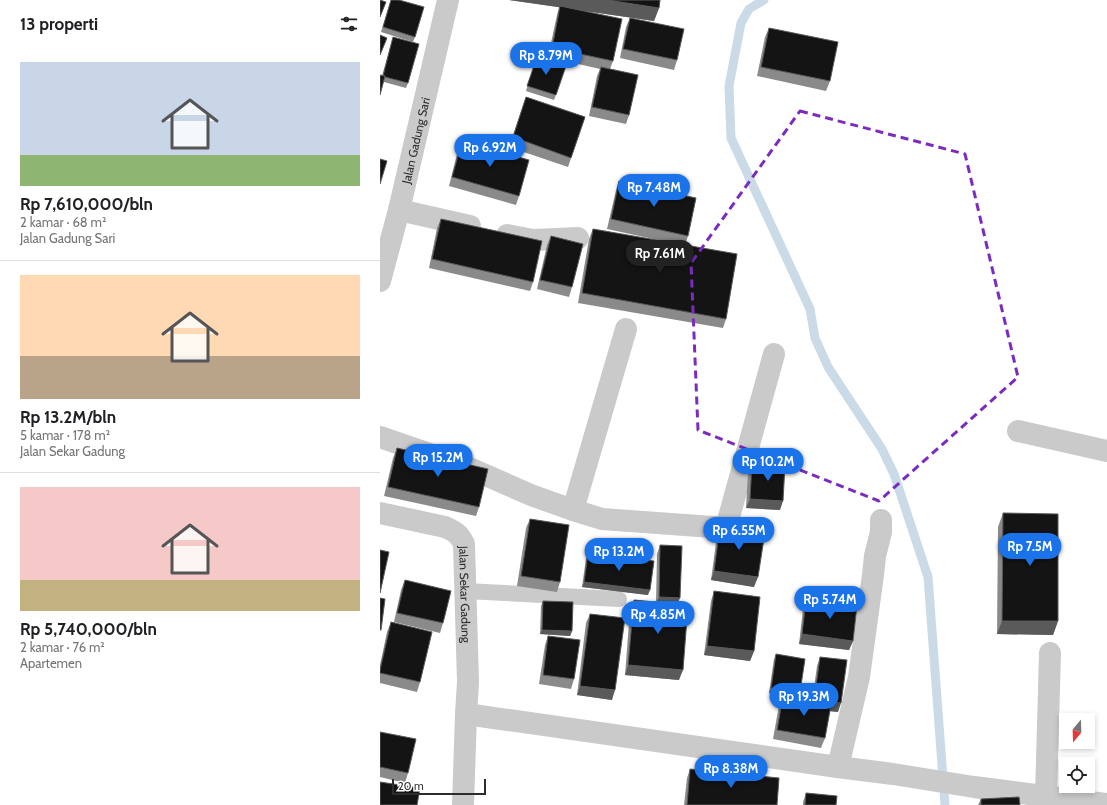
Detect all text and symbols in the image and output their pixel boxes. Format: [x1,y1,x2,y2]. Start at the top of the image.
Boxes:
icon: filters [338,13,360,35]
text: 13 properti [20,14,98,34]
pin: Rp 8.79M [505,42,587,76]
text: Rp 8.79M [519,47,573,63]
icon: home [154,88,226,160]
street label: Jalan Gadung Sari [398,96,433,186]
pin: Rp 6.92M [449,134,531,168]
text: Rp 6.92M [463,139,517,155]
pin: Rp 7.48M [613,174,695,208]
text: Rp 7.48M [627,179,681,195]
text: Rp 7,610,000/bln [20,194,153,214]
text: 2 kamar · 68 m² [20,214,106,230]
text: Jalan Gadung Sari [20,230,115,246]
pin: Rp 7.61M [619,240,701,274]
text: Rp 7.61M [635,245,685,261]
icon: home [154,301,226,373]
text: Rp 13.2M/bln [20,407,116,427]
text: 5 kamar · 178 m² [20,427,110,443]
text: Jalan Sekar Gadung [20,443,125,459]
pin: Rp 15.2M [397,444,479,478]
pin: Rp 10.2M [727,448,809,482]
text: Rp 15.2M [413,449,463,465]
text: Rp 10.2M [742,453,794,469]
icon: home [154,513,226,585]
pin: Rp 6.55M [698,517,780,551]
text: Rp 6.55M [712,522,766,538]
pin: Rp 7.5M [993,533,1067,567]
pin: Rp 13.2M [578,538,660,572]
text: Rp 7.5M [1007,538,1053,554]
text: Rp 13.2M [594,543,644,559]
street label: Jalan Sekar Gadung [457,545,474,644]
pin: Rp 5.74M [789,586,871,620]
text: Rp 5.74M [803,591,857,607]
pin: Rp 4.85M [617,601,699,635]
text: Rp 4.85M [630,606,686,622]
text: Rp 5,740,000/bln [20,619,157,639]
text: 2 kamar · 76 m² [20,639,105,655]
text: Apartemen [20,655,82,671]
pin: Rp 19.3M [763,683,845,717]
text: Rp 19.3M [779,688,830,704]
north arrow [1059,713,1095,749]
map controls [1059,713,1095,793]
pin: Rp 8.38M [690,755,772,789]
button: locate [1059,757,1095,793]
text: Rp 8.38M [704,760,758,776]
scale bar [392,777,486,796]
text: 20 m [398,779,424,793]

